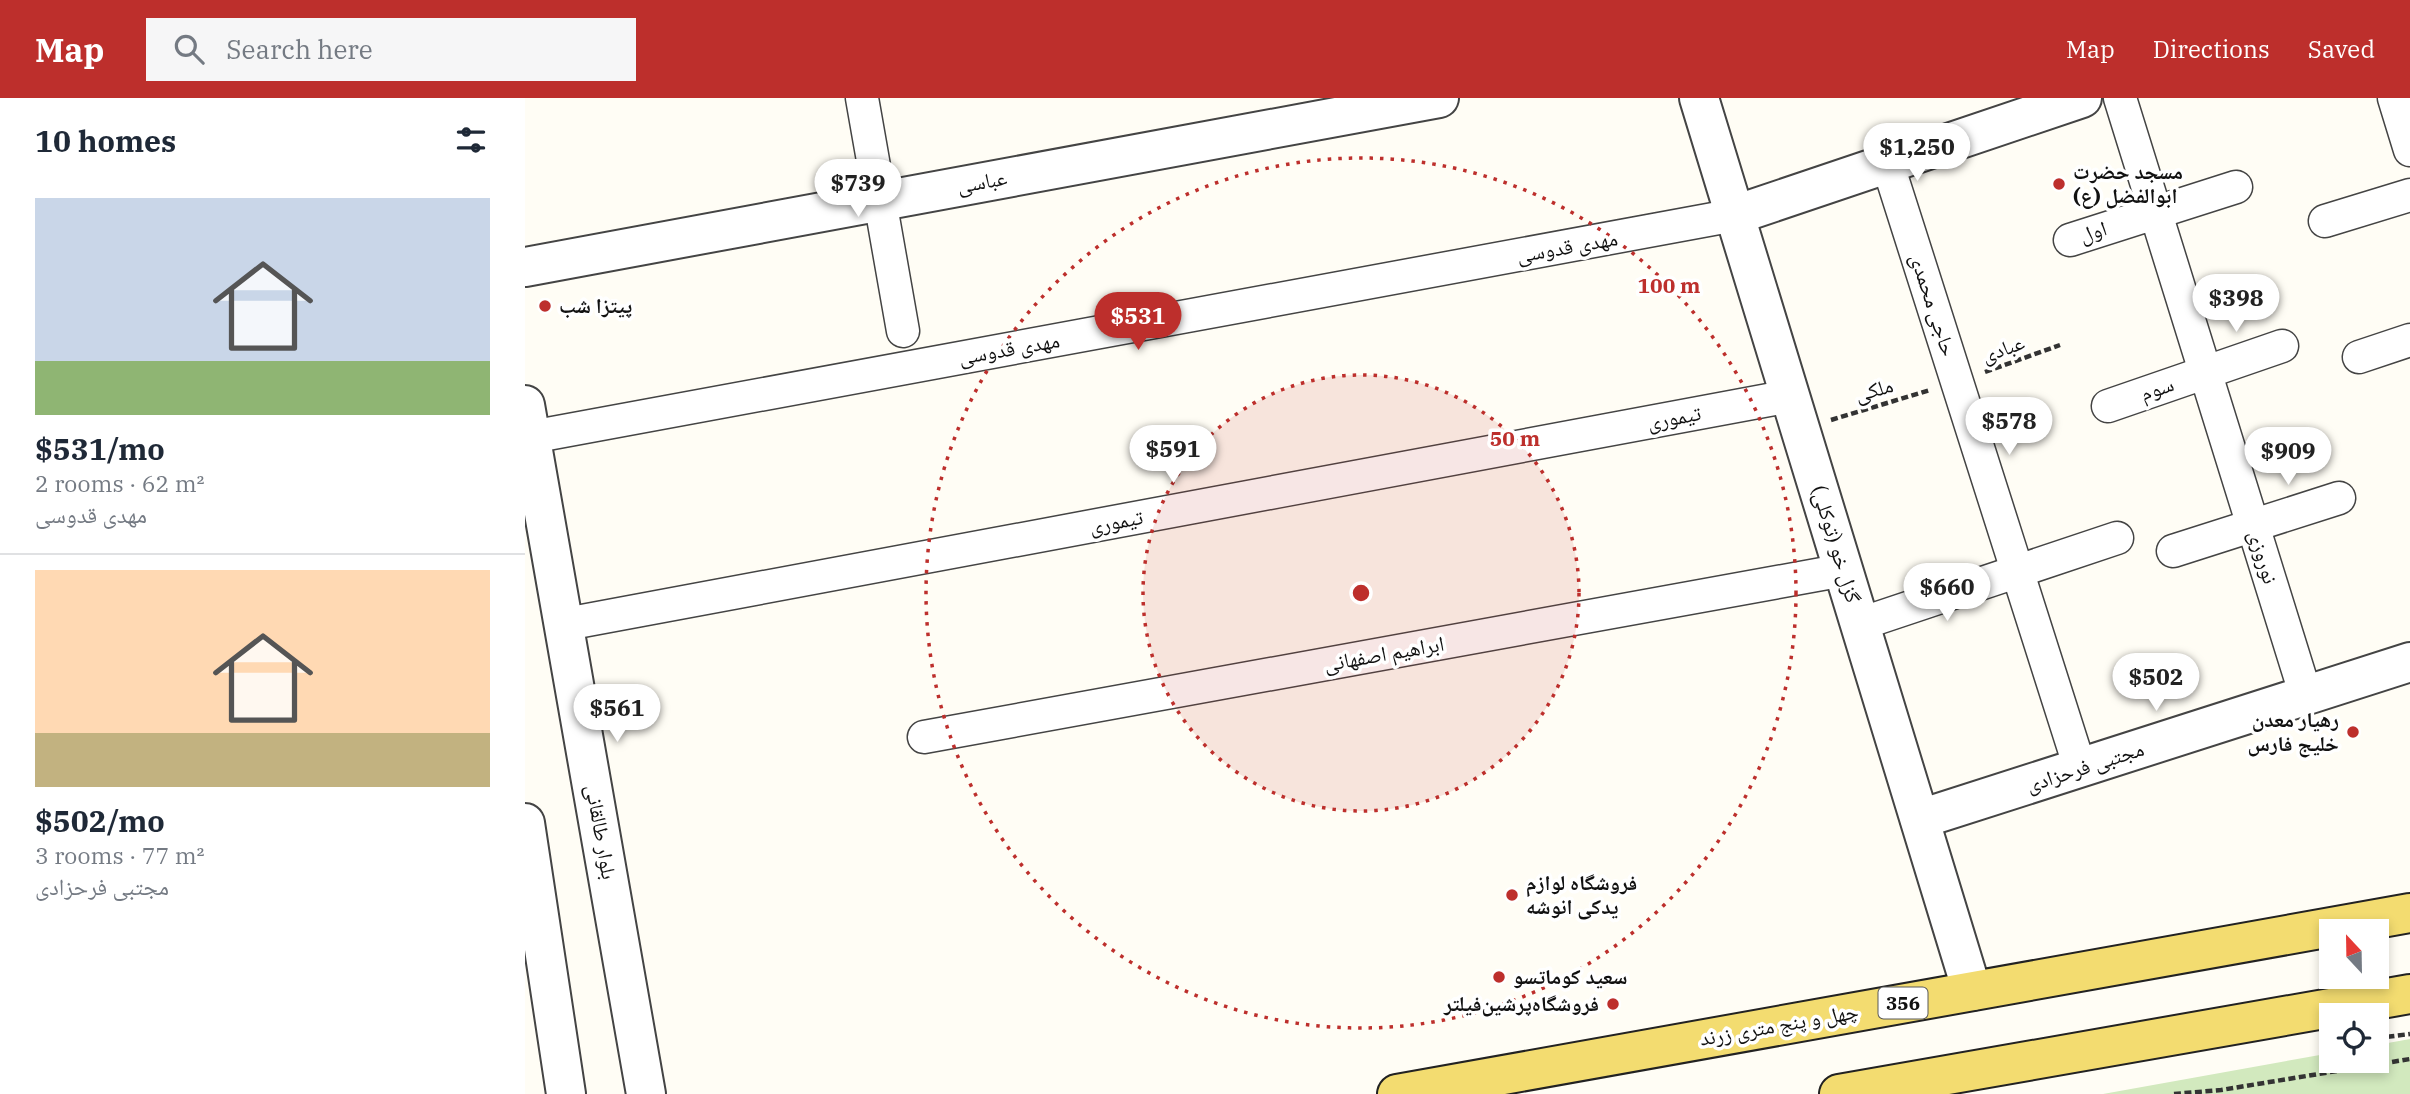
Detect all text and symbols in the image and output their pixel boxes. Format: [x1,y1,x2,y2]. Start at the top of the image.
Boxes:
search box [146,18,636,81]
text: Map [35,28,104,71]
icon: search [170,30,208,68]
text: Search here [226,32,373,66]
text: Map [2066,33,2115,65]
text: Directions [2153,33,2270,65]
text: Saved [2308,33,2375,65]
text: 10 homes [35,121,176,160]
icon: filters [452,121,490,159]
pin: $1,250 [1860,123,1974,183]
text: $1,250 [1879,131,1955,161]
place label: مسجد حضرت ابوالفضل (ع) [2073,157,2183,209]
pin: $739 [817,159,899,219]
street label: عباسی [955,163,1009,199]
text: $739 [830,167,886,197]
marker: مسجد حضرت ابوالفضل (ع) [2051,176,2067,192]
street label: اول [2075,214,2110,249]
street label: مهدی قدوسی [1514,223,1620,269]
icon: home [200,243,326,369]
street label: حاجی محمدی [1904,250,1964,360]
text: 100 m [1637,271,1701,299]
pin: $398 [2195,274,2277,334]
text: $398 [2208,282,2264,312]
place label: پیتزا شب [559,291,632,319]
pin: $531 [1097,292,1179,352]
marker: پیتزا شب [537,298,553,314]
text: $531 [1110,300,1166,330]
street label: مهدی قدوسی [956,325,1062,371]
street label: عبادی [1977,327,2028,369]
street label: سوم [2136,369,2178,408]
street label: ملکی [1851,370,1896,408]
street label: تیموری [1644,398,1703,436]
pin: $578 [1968,398,2050,457]
text: $578 [1981,405,2037,435]
text: 50 m [1490,424,1540,452]
pin: $591 [1132,426,1214,485]
pin: $909 [2247,428,2329,487]
text: $531/mo [35,429,165,468]
text: $591 [1145,433,1201,463]
text: $909 [2260,435,2316,465]
text: 2 rooms · 62 m² [35,468,205,498]
street label: گزل خو (توکلی) [1806,481,1868,606]
text: مهدی قدوسی [35,499,147,529]
street label: تیموری [1086,502,1145,540]
street label: نوروزی [2243,526,2285,587]
pin: $660 [1906,564,1988,623]
text: $660 [1919,571,1975,601]
centre of rings [1349,581,1373,605]
icon: home [200,615,326,741]
street label: ابراهیم اصفهانی [1322,629,1446,678]
pin: $502 [2115,654,2197,713]
text: $502 [2128,661,2184,691]
pin: $561 [576,684,658,744]
text: $561 [589,692,645,722]
place label: رهیار معدن خلیج فارس [2247,705,2339,758]
marker: رهیار معدن خلیج فارس [2345,724,2361,740]
street label: مجتبی فرحزادی [2022,734,2147,798]
street label: بلوار طالقانی [580,782,624,882]
text: $502/mo [35,801,165,840]
text: 3 rooms · 77 m² [35,840,205,870]
place label: فروشگاه لوازم یدکی انوشه [1526,868,1637,920]
text: مجتبی فرحزادی [35,871,169,901]
marker: فروشگاه لوازم یدکی انوشه [1504,887,1520,903]
north arrow [2319,919,2389,989]
map controls [2319,919,2389,1073]
place label: سعید کوماتسو [1513,962,1627,990]
marker: سعید کوماتسو [1491,969,1507,985]
road number: 356 [1879,988,1927,1018]
place label: فروشگاه‌پرشین‌فیلتر [1443,989,1599,1017]
marker: فروشگاه‌پرشین‌فیلتر [1605,996,1621,1012]
street label: چهل و پنج متری زرند [1697,996,1861,1052]
button: locate [2319,1003,2389,1073]

